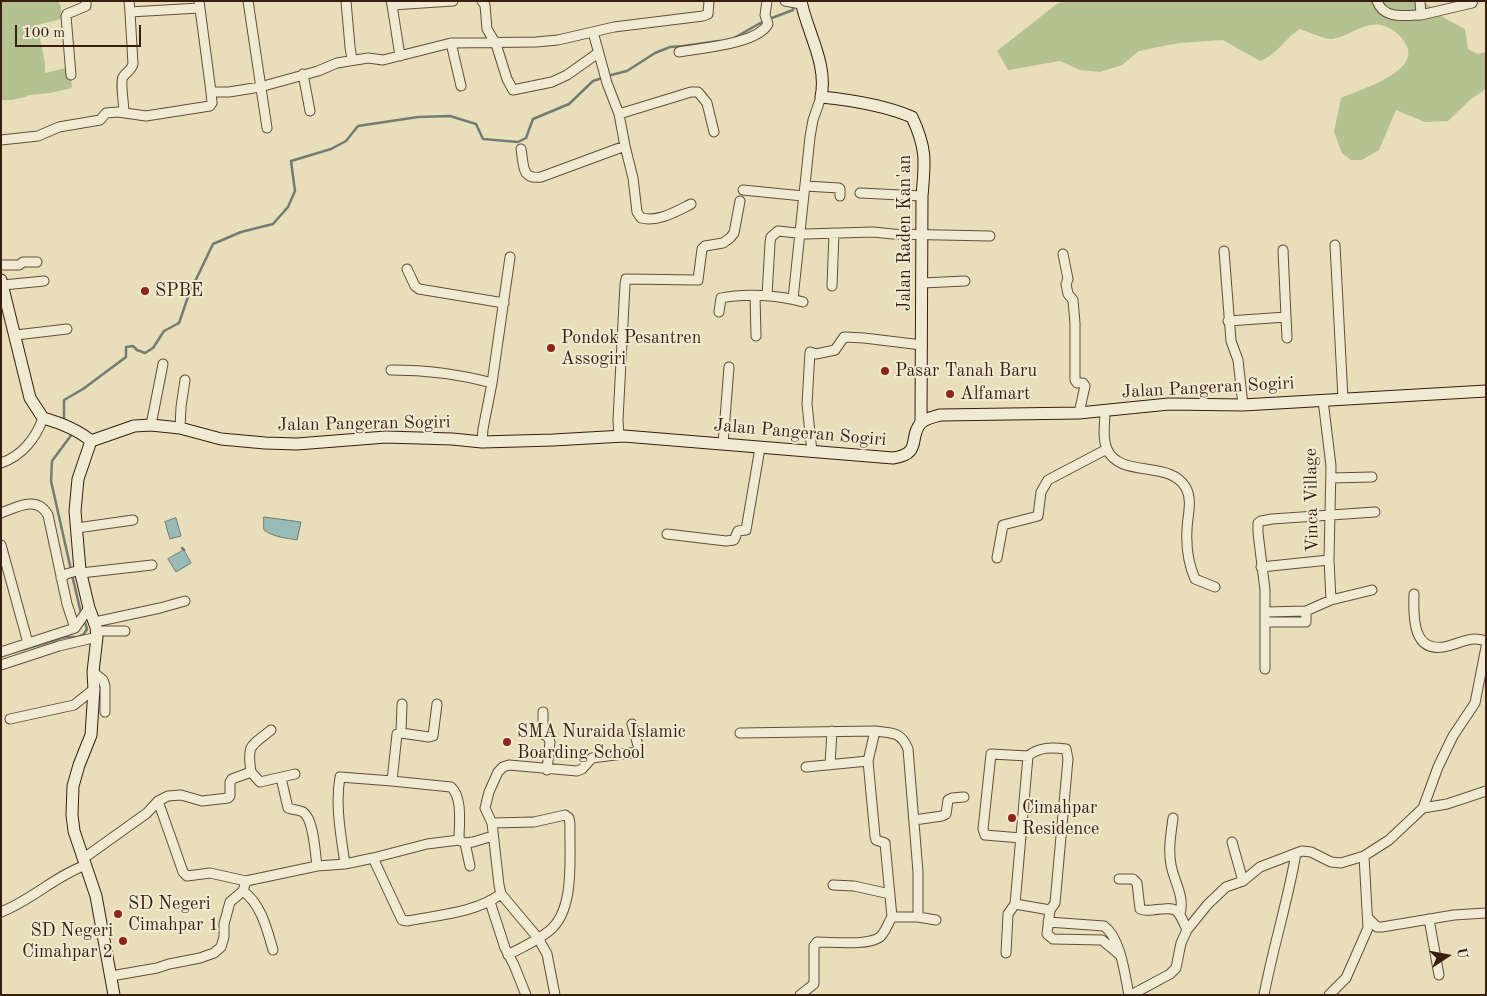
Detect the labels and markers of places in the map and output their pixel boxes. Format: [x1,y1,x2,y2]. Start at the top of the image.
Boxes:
place label: SPBE [155,280,203,302]
marker: SPBE [139,285,151,297]
place label: Pondok Pesantren Assogiri [561,327,701,369]
marker: Pondok Pesantren Assogiri [545,342,557,354]
place label: Pasar Tanah Baru [895,360,1037,382]
marker: Pasar Tanah Baru [879,365,891,377]
place label: Alfamart [960,383,1030,405]
marker: Alfamart [944,388,956,400]
place label: SMA Nuraida Islamic Boarding School [517,721,686,764]
marker: SMA Nuraida Islamic Boarding School [501,736,513,748]
place label: Cimahpar Residence [1022,797,1099,840]
marker: Cimahpar Residence [1006,812,1018,824]
place label: SD Negeri Cimahpar 1 [128,893,219,936]
marker: SD Negeri Cimahpar 1 [112,908,124,920]
place label: SD Negeri Cimahpar 2 [22,920,113,962]
marker: SD Negeri Cimahpar 2 [117,935,129,947]

